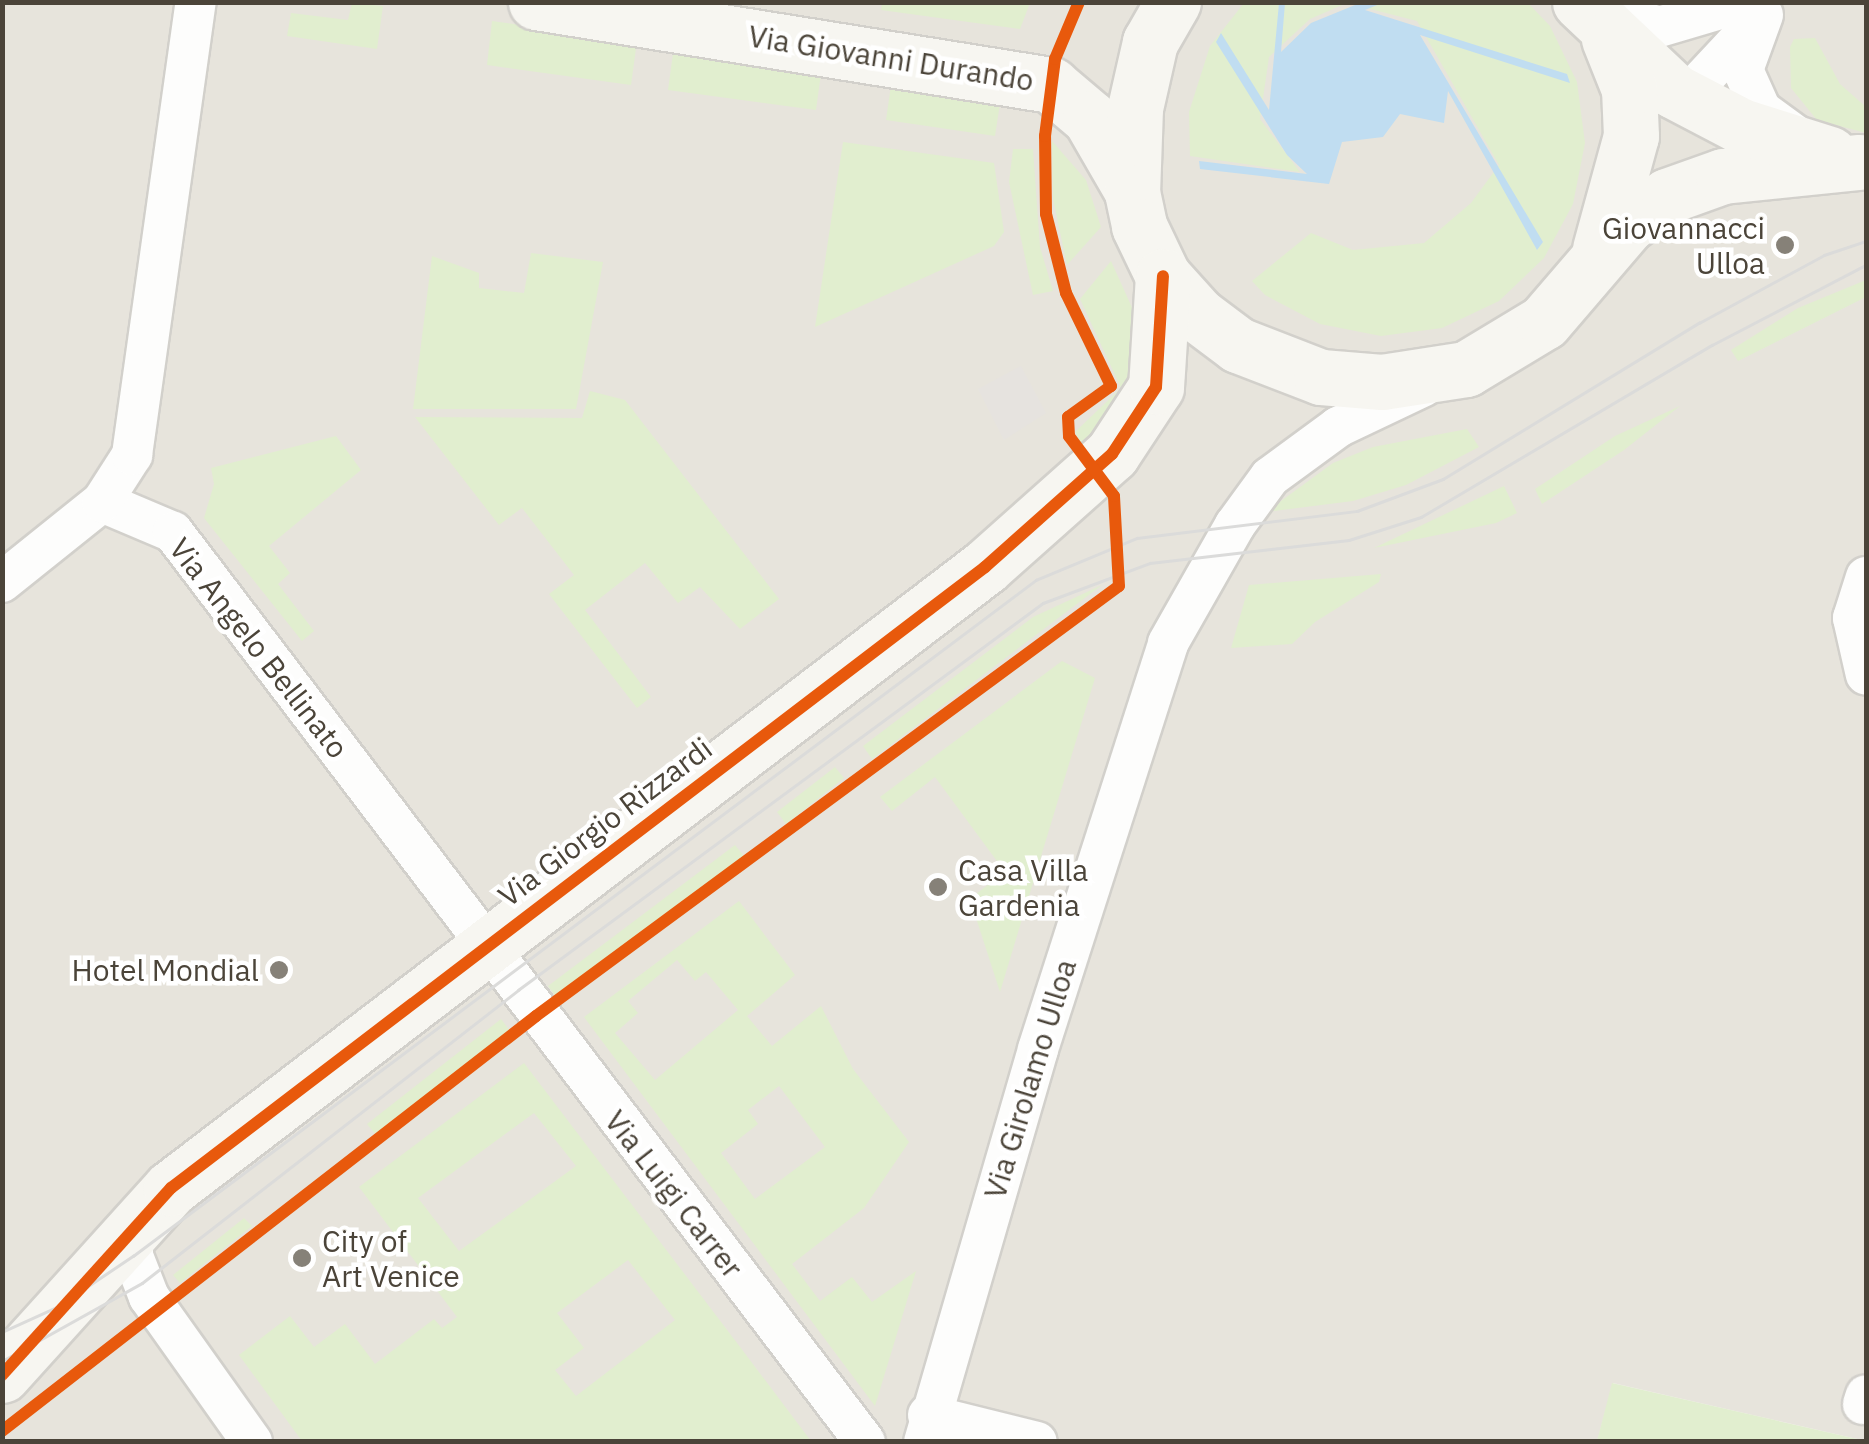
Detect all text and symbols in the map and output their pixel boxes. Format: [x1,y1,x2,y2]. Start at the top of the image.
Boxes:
street label: Via Giovanni Durando [746,18,1036,98]
place label: Giovannacci Ulloa [1602,210,1765,280]
marker: Giovannacci Ulloa [1774,234,1796,256]
street label: Via Angelo Bellinato [162,531,356,765]
street label: Via Giorgio Rizzardi [491,730,719,914]
place label: Casa Villa Gardenia [958,852,1088,922]
marker: Casa Villa Gardenia [927,876,949,898]
place label: Hotel Mondial [72,952,259,988]
street label: Via Girolamo Ulloa [976,955,1084,1203]
marker: Hotel Mondial [268,959,290,981]
street label: Via Luigi Carrer [597,1103,751,1285]
place label: City of Art Venice [322,1223,460,1294]
marker: City of Art Venice [291,1247,313,1269]

